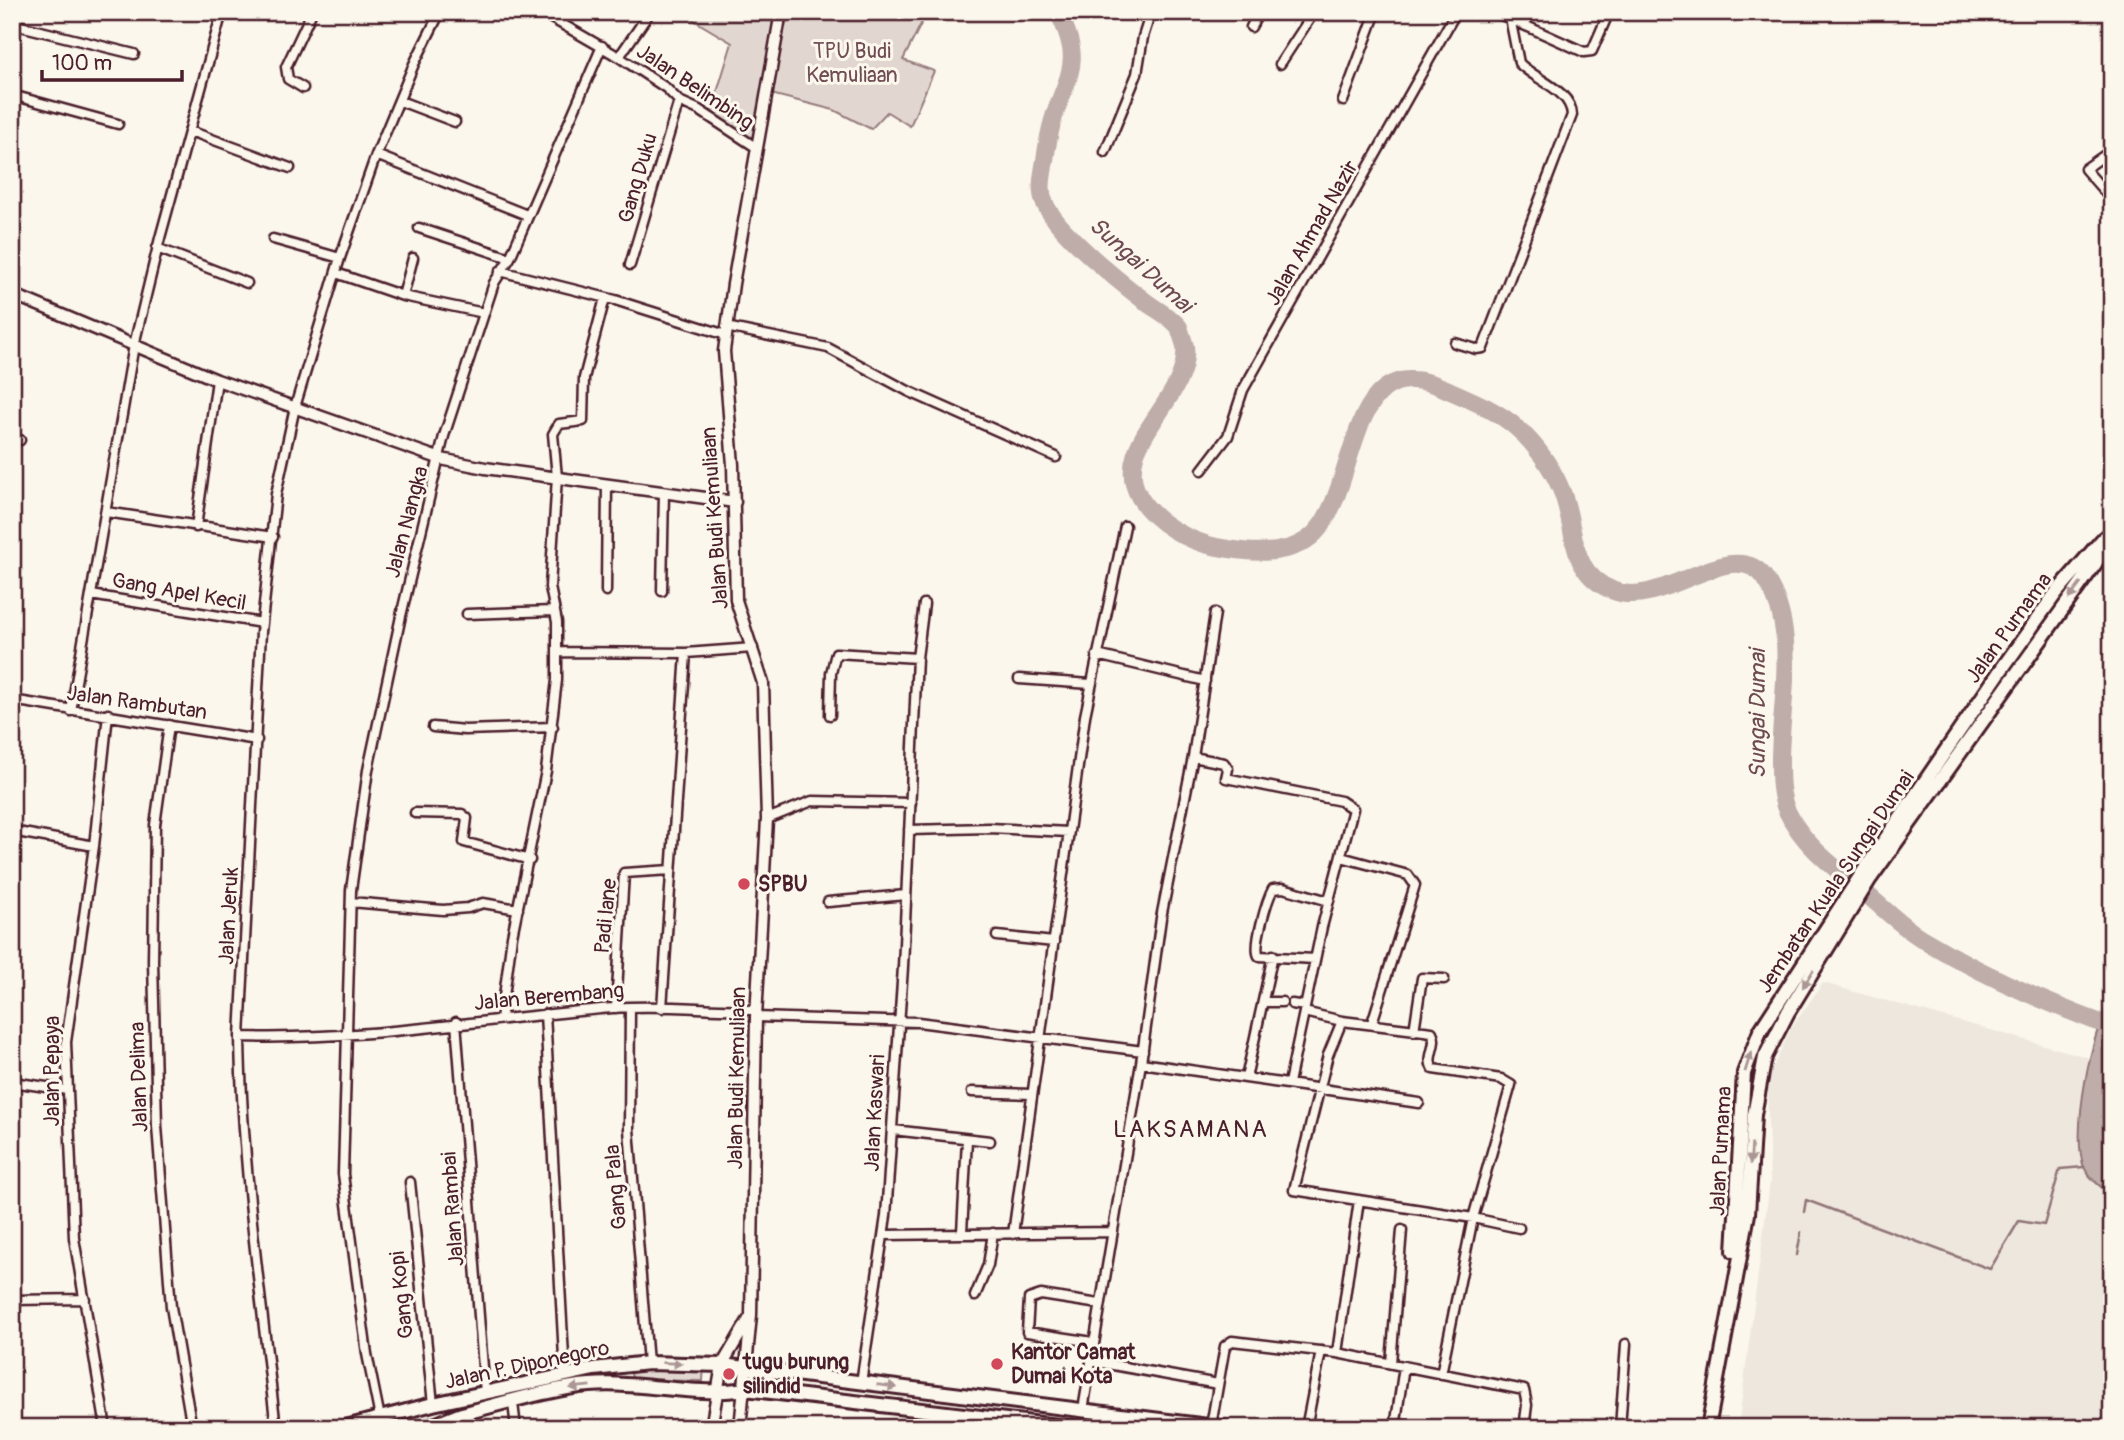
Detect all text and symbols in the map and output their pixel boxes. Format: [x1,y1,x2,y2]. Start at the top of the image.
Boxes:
scale bar [42,38,182,82]
street label: Jalan Belimbing [631,38,759,136]
park label: TPU Budi Kemuliaan [806,38,898,89]
text: 100 m [52,50,112,77]
street label: Gang Duku [612,130,664,226]
street label: Jalan Ahmad Nazir [1259,155,1365,310]
water label: Sungai Dumai [1083,211,1202,322]
street label: Jalan Budi Kemuliaan [695,426,735,610]
street label: Jalan Nangka [379,463,435,581]
street label: Gang Apel Kecil [110,567,248,617]
street label: Jalan Purnama [1960,567,2058,689]
one-way arrow [2068,582,2082,600]
water label: Sungai Dumai [1743,645,1772,779]
street label: Jalan Rambutan [65,680,209,726]
street label: Jembatan Kuala Sungai Dumai [1751,765,1921,998]
street label: Jalan Jeruk [213,866,245,965]
place label: SPBU [758,871,808,898]
street label: Padi lane [589,876,623,955]
marker: SPBU [736,876,752,892]
one-way arrow [1802,970,1814,989]
street label: Jalan Berembang [473,977,625,1017]
street label: Jalan Budi Kemuliaan [722,986,752,1170]
street label: Jalan Pepaya [39,1016,66,1126]
street label: Jalan Delima [124,1021,154,1133]
one-way arrow [1743,1051,1754,1072]
street label: Jalan Kaswari [858,1053,892,1172]
street label: Jalan Purnama [1704,1085,1738,1217]
district label: LAKSAMANA [1113,1115,1269,1144]
street label: Gang Pala [599,1143,633,1231]
one-way arrow [1746,1143,1757,1165]
street label: Jalan Rambai [436,1151,470,1267]
street label: Gang Kopi [384,1250,420,1340]
street label: Jalan P. Diponegoro [442,1334,612,1396]
place label: Kantor Camat Dumai Kota [1011,1339,1136,1390]
place label: tugu burung silindid [742,1349,850,1400]
marker: Kantor Camat Dumai Kota [989,1356,1005,1372]
one-way arrow [662,1358,684,1369]
marker: tugu burung silindid [721,1366,737,1382]
one-way arrow [569,1381,591,1392]
one-way arrow [876,1381,898,1392]

